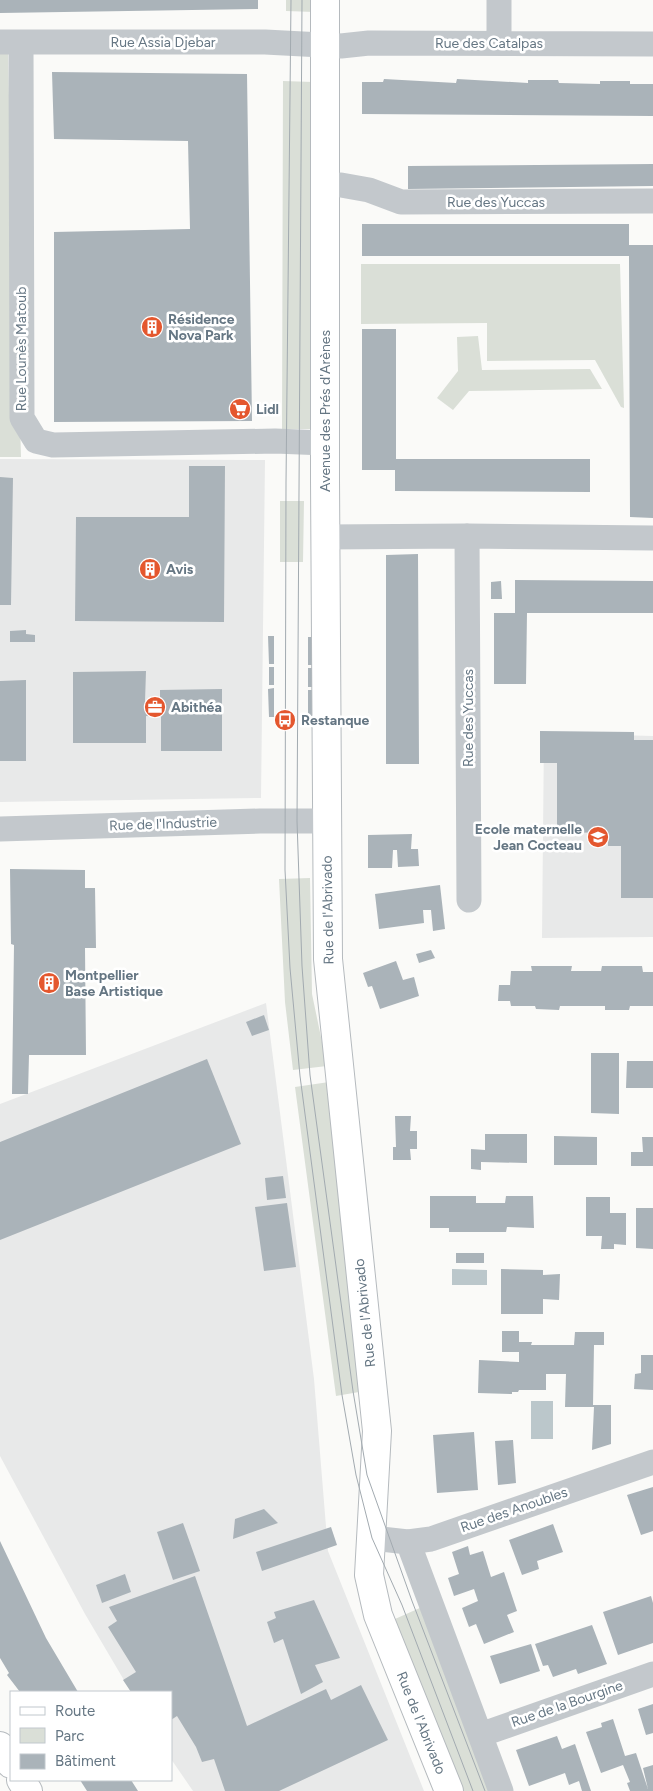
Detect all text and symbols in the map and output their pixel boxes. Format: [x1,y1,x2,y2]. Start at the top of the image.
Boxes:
street label: Rue Assia Djebar [110,34,216,51]
street label: Rue des Catalpas [435,35,543,52]
street label: Rue des Yuccas [447,194,545,211]
street label: Rue Lounès Matoub [13,287,30,411]
place label: Résidence Nova Park [168,311,235,344]
building icon: Résidence Nova Park [140,315,164,339]
street label: Avenue des Prés d'Arènes [317,330,334,492]
supermarket icon: Lidl [228,397,252,421]
place label: Lidl [256,401,279,418]
building icon: Avis [138,557,162,581]
place label: Avis [166,561,194,578]
street label: Rue des Yuccas [460,669,477,767]
office icon: Abithéa [143,695,167,719]
place label: Abithéa [171,699,222,716]
bus stop icon: Restanque [273,708,297,732]
place label: Restanque [301,712,369,729]
street label: Rue de l'Industrie [109,814,218,834]
place label: Ecole maternelle Jean Cocteau [475,821,582,854]
school or university icon: Ecole maternelle Jean Cocteau [586,825,610,849]
street label: Rue de l'Abrivado [319,855,337,965]
place label: Montpellier Base Artistique [65,967,163,1000]
building icon: Montpellier Base Artistique [37,971,61,995]
street label: Rue de l'Abrivado [351,1258,379,1368]
street label: Rue des Anoubles [458,1484,570,1536]
street label: Rue de l'Abrivado [393,1669,449,1777]
street label: Rue de la Bourgine [509,1677,625,1731]
legend [10,1691,172,1781]
text: Route [55,1702,95,1720]
text: Parc [55,1727,84,1745]
text: Bâtiment [55,1752,116,1770]

